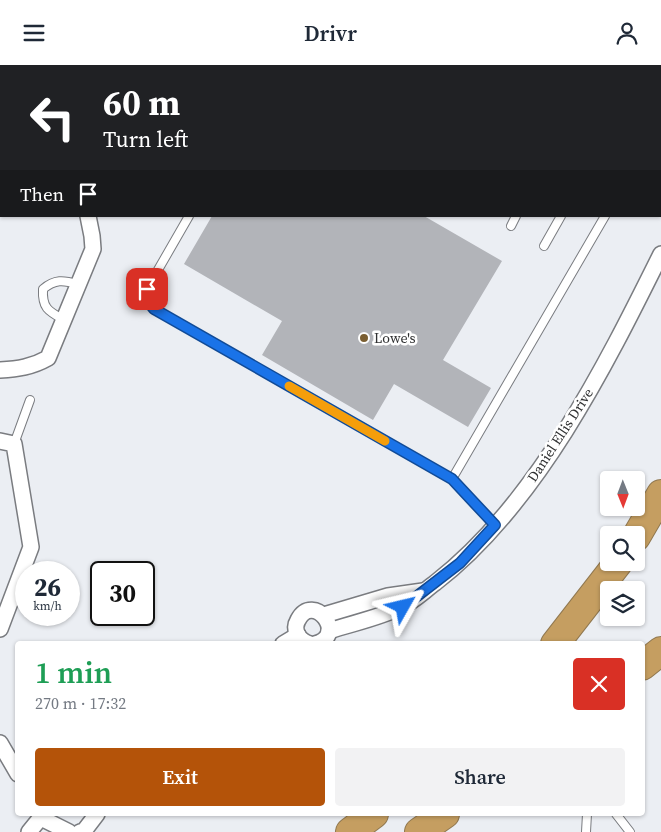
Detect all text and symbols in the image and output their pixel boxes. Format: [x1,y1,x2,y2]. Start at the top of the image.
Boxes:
text: Drivr [304,18,357,48]
icon: menu [20,19,48,47]
icon: person [613,19,641,47]
text: 60 m [103,79,180,127]
icon: left [20,85,85,150]
text: Turn left [103,124,188,154]
icon: arrive [74,180,102,208]
text: Then [20,181,64,207]
pin [126,268,168,310]
icon: arrive [133,275,161,303]
place label: Lowe's [374,328,416,348]
marker: Lowe's [358,332,370,344]
street label: Daniel Ellis Drive [522,384,598,486]
north arrow [600,471,645,516]
map controls [600,471,645,626]
button: search [600,526,645,571]
speed limit sign: 30 [90,561,155,626]
text: 26 [34,570,61,604]
position arrow [376,580,428,632]
button: layers [600,581,645,626]
text: km/h [33,598,62,614]
text: 1 min [35,652,112,693]
button: close [573,658,625,710]
text: 270 m · 17:32 [35,692,126,714]
button: Exit [35,748,325,806]
button: Share [335,748,625,806]

